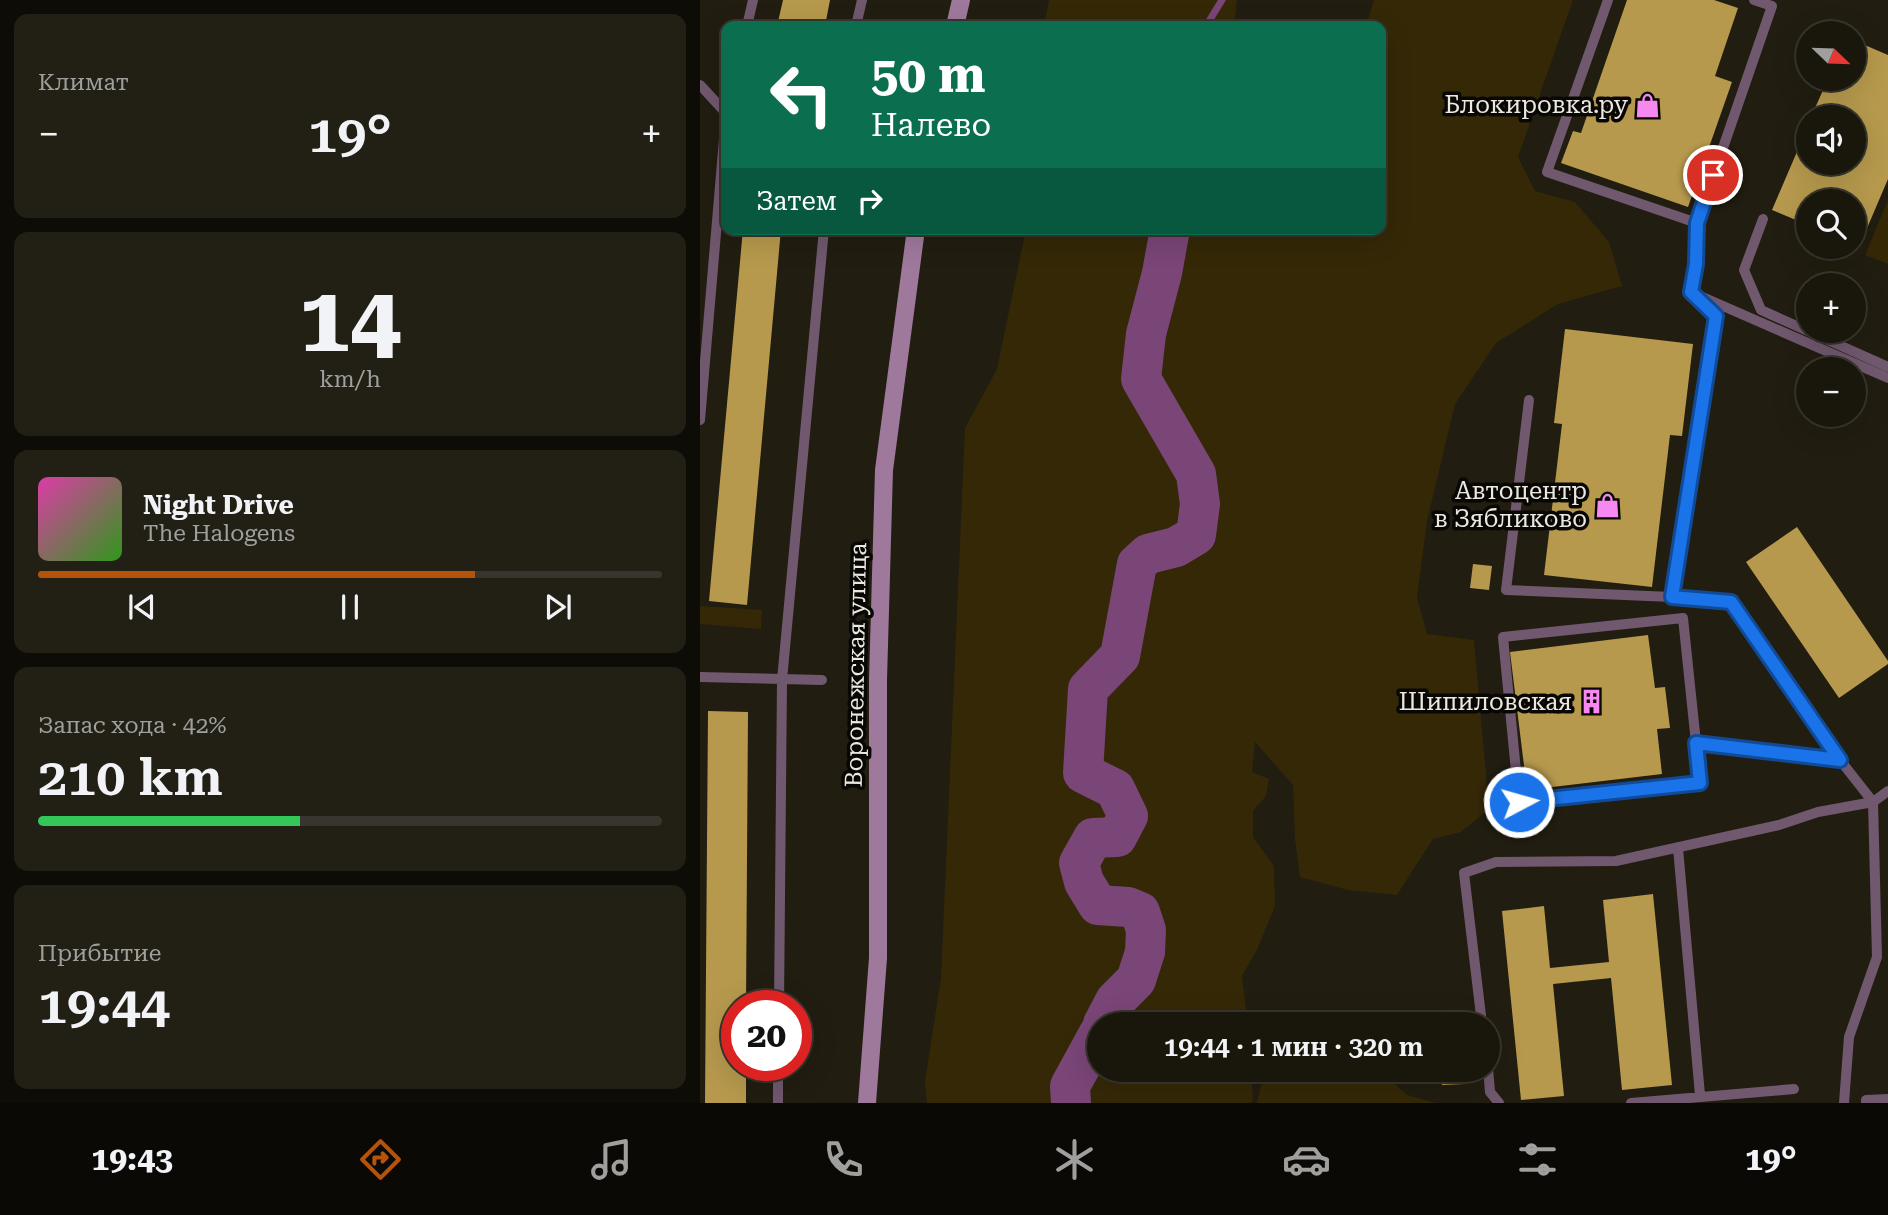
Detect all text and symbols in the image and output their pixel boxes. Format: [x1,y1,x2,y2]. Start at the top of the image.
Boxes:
north arrow [1796,21,1866,91]
map controls [1796,21,1866,427]
text: 50 m [871,47,986,104]
icon: left [756,49,847,140]
text: Климат [38,69,129,96]
place label: Блокировка.ру [1445,91,1629,119]
shop icon: Блокировка.ру [1634,91,1662,119]
text: 19° [308,104,392,165]
button: sound [1796,105,1866,175]
text: Налево [871,106,991,144]
text: − [38,112,59,156]
text: + [641,112,662,156]
pin [1683,145,1743,205]
icon: arrive [1694,156,1732,194]
icon: right [851,182,889,220]
text: Затем [756,186,837,216]
button: search [1796,189,1866,259]
text: 14 [299,267,401,373]
button: + [1796,273,1866,343]
button: − [1796,357,1866,427]
text: km/h [319,366,381,393]
place label: Автоцентр в Зябликово [1434,477,1587,533]
text: Night Drive [143,490,294,520]
shop icon: Автоцентр в Зябликово [1593,491,1621,519]
text: The Halogens [143,520,295,547]
street label: Воронежская улица [840,542,872,788]
icon: previous [123,588,161,626]
icon: pause [331,588,369,626]
icon: next [539,588,577,626]
place label: Шипиловская [1399,688,1572,716]
building icon: Шипиловская [1578,688,1606,716]
text: Запас хода · 42% [38,712,227,739]
text: 210 km [38,747,223,808]
position arrow [1482,765,1556,839]
text: Прибытие [38,940,161,967]
text: 19:44 [38,975,170,1036]
speed limit sign: 20 [721,990,812,1081]
text: 19:44 · 1 мин · 320 m [1164,1032,1423,1062]
icon: directions [356,1135,405,1184]
icon: music [587,1135,636,1184]
icon: phone [819,1135,868,1184]
icon: climate [1050,1135,1099,1184]
icon: car [1282,1135,1331,1184]
icon: filters [1513,1135,1562,1184]
text: 19:43 [91,1140,173,1178]
text: 19° [1745,1140,1797,1178]

